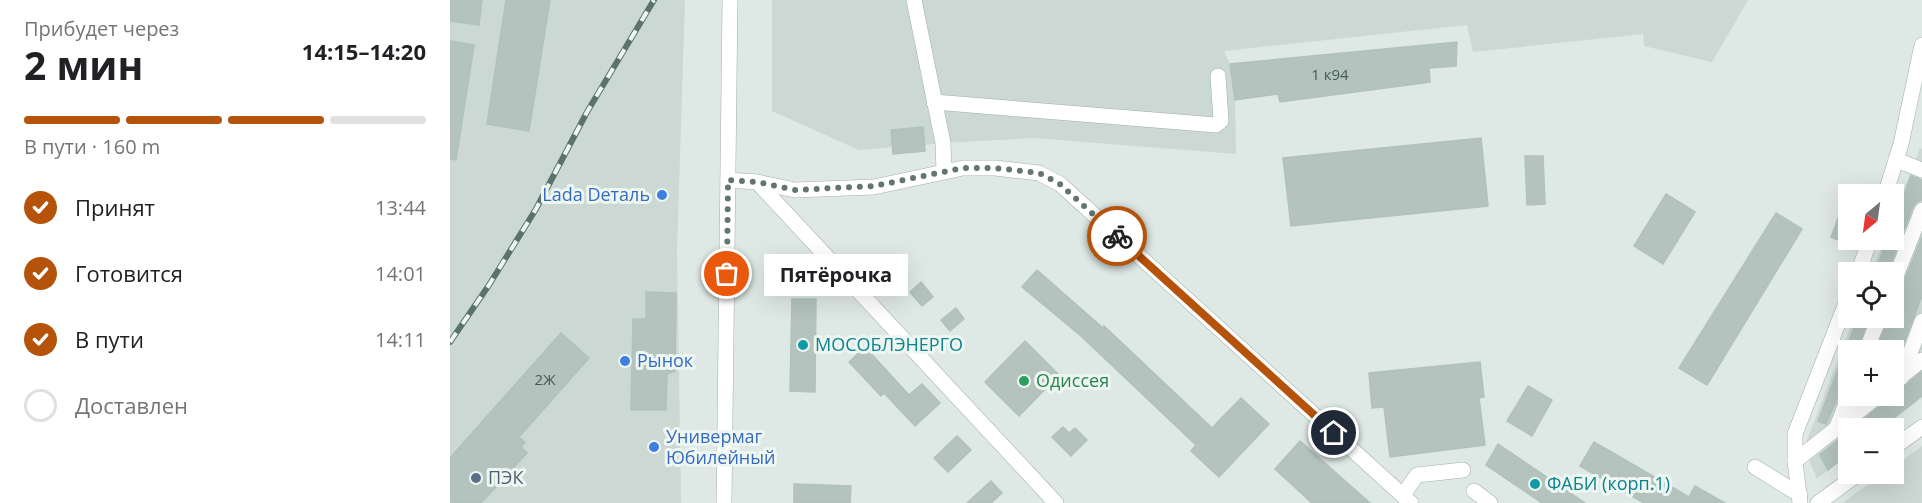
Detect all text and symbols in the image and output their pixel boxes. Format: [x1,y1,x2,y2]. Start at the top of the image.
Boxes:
text: Прибудет через [24,15,179,42]
text: 14:15–14:20 [302,36,426,66]
text: 2 мин [24,38,143,91]
house number: 1 к94 [1311,64,1349,84]
text: В пути · 160 m [24,133,160,160]
place label: Lada Dеталь [542,182,650,206]
north arrow [1838,184,1904,250]
map controls [1838,184,1904,484]
marker: Lada Dеталь [655,188,669,202]
icon: check [24,191,57,224]
text: Принят [75,192,155,222]
text: 13:44 [375,194,426,221]
courier [1087,206,1147,266]
icon: bike [1101,220,1134,253]
pin [701,248,752,299]
callout: Пятёрочка [763,253,907,295]
icon: check [24,257,57,290]
icon: bag [710,257,743,290]
text: Готовится [75,258,183,288]
text: 14:01 [375,260,426,287]
text: Пятёрочка [780,261,892,288]
button: locate [1838,262,1904,328]
icon: check [24,323,57,356]
text: В пути [75,324,144,354]
text: 14:11 [375,326,426,353]
place label: МОСОБЛЭНЕРГО [815,332,963,356]
marker: МОСОБЛЭНЕРГО [796,338,810,352]
button: + [1838,340,1904,406]
place label: Рынок [637,348,694,372]
marker: Рынок [618,354,632,368]
place label: Одиссея [1036,368,1109,392]
house number: 2Ж [534,369,556,389]
marker: Одиссея [1017,374,1031,388]
text: Доставлен [75,390,188,420]
pin [1308,407,1359,458]
icon: home [1317,416,1350,449]
button: − [1838,418,1904,484]
place label: Универмаг Юбилейный [666,424,776,469]
marker: Универмаг Юбилейный [647,440,661,454]
place label: ПЭК [488,465,523,489]
marker: ПЭК [469,471,483,485]
place label: ФАБИ (корп.1) [1547,471,1670,495]
marker: ФАБИ (корп.1) [1528,477,1542,491]

